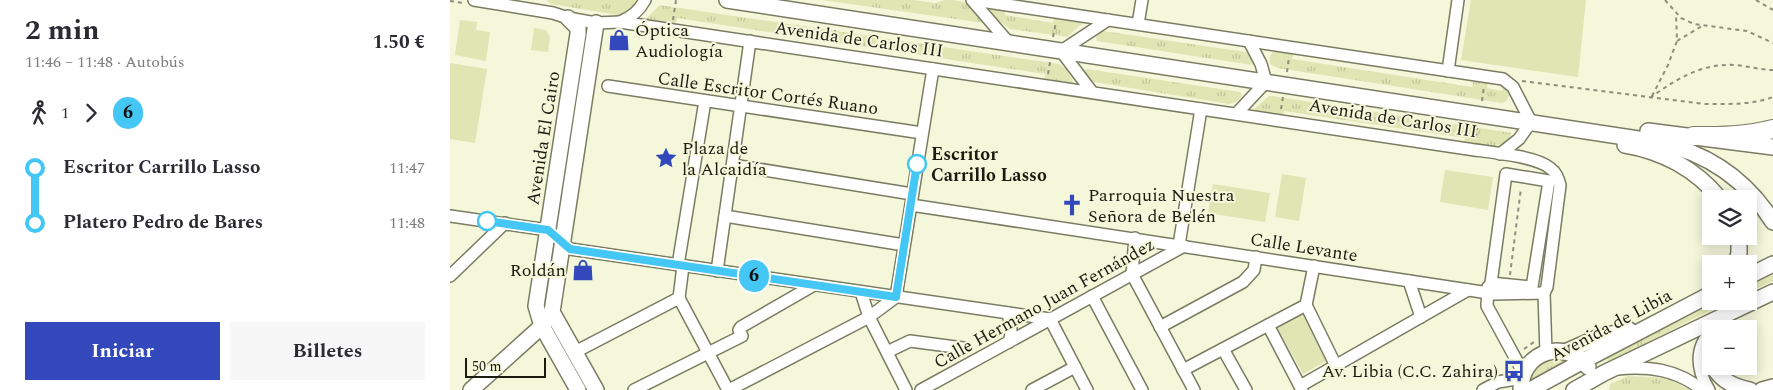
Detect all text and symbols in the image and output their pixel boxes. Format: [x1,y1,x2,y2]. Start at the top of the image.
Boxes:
text: 2 min [25,9,100,52]
street label: Avenida de Carlos III [773,14,945,65]
place label: Óptica Audiología [635,17,723,65]
shop icon: Óptica Audiología [606,27,632,53]
text: 1.50 € [373,28,425,57]
text: 11:46 – 11:48 · Autobús [25,50,185,74]
street label: Calle Escritor Cortés Ruano [656,65,880,122]
street label: Avenida El Cairo [520,69,567,207]
street label: Avenida de Carlos III [1307,92,1479,145]
icon: walk [25,99,53,127]
icon: forward [77,99,105,127]
text: 6 [123,99,133,126]
text: 1 [61,101,69,125]
place label: Plaza de la Alcaidía [682,135,767,183]
place label: Escritor Carrillo Lasso [931,141,1047,189]
place icon: Plaza de la Alcaidía [653,145,679,171]
text: Escritor Carrillo Lasso [63,153,261,182]
marker: Escritor Carrillo Lasso [907,154,927,174]
text: 11:47 [389,156,425,180]
place label: Parroquia Nuestra Señora de Belén [1088,182,1235,230]
map controls [1702,190,1757,375]
button: layers [1702,190,1757,245]
church icon: Parroquia Nuestra Señora de Belén [1059,192,1085,218]
text: Platero Pedro de Bares [63,208,263,237]
text: 11:48 [389,211,425,235]
unlabelled marker [477,211,497,231]
street label: Calle Levante [1248,226,1360,269]
street label: Calle Hermano Juan Fernández [929,231,1160,376]
button: + [1702,255,1757,310]
place label: Roldán [510,257,566,284]
shop icon: Roldán [570,257,596,283]
line badge: 6 [738,260,770,292]
text: 6 [749,262,759,289]
street label: Avenida de Libia [1546,282,1677,369]
button: − [1702,320,1757,375]
button: Iniciar [25,322,220,380]
button: Billetes [230,322,425,380]
scale bar [465,355,546,378]
text: 50 m [472,356,502,377]
place label: Av. Libia (C.C. Zahira) [1322,358,1498,385]
bus stop icon: Av. Libia (C.C. Zahira) [1501,358,1527,384]

